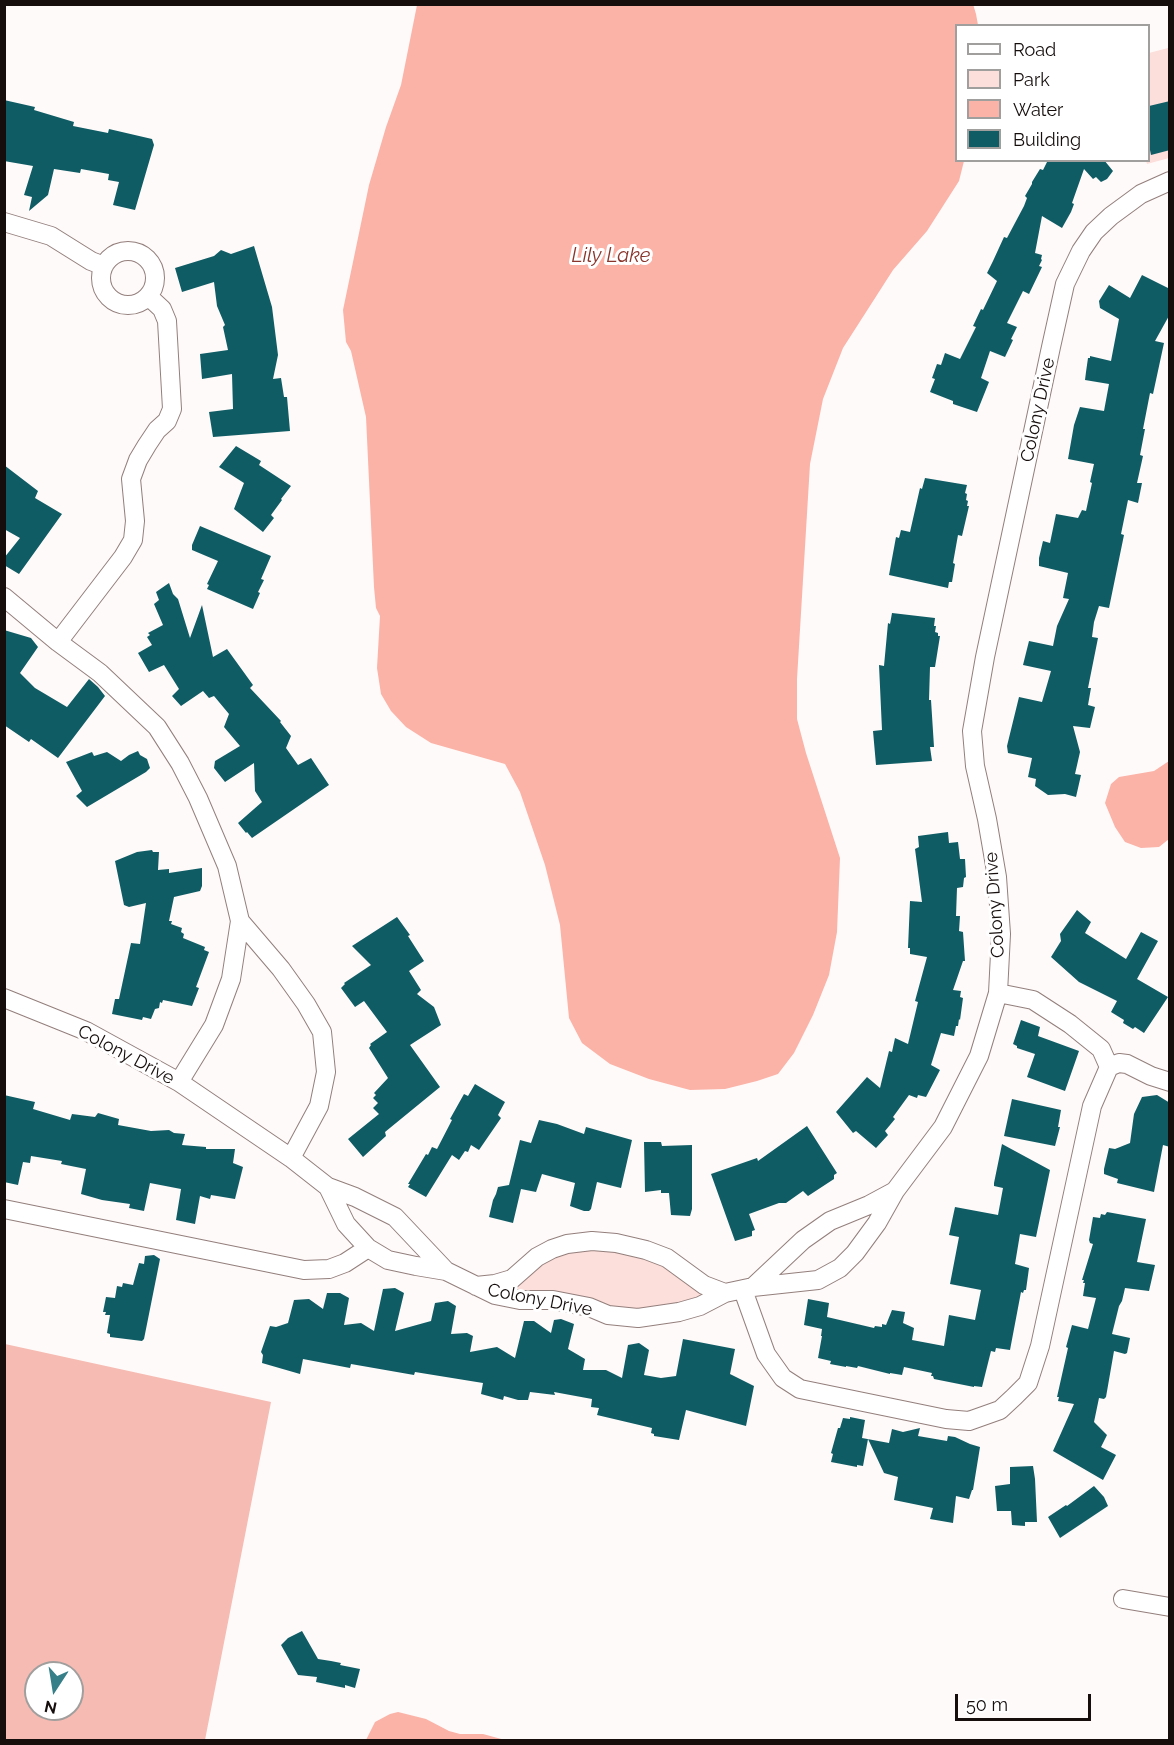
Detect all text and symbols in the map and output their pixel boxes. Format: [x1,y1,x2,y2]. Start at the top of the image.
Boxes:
legend [955,24,1150,162]
text: Road [1013,39,1056,60]
text: Park [1013,69,1050,90]
text: Water [1013,99,1063,120]
text: Building [1013,129,1081,150]
water label: Lily Lake [572,244,650,268]
street label: Colony Drive [1016,356,1060,464]
street label: Colony Drive [981,851,1009,959]
street label: Colony Drive [74,1021,178,1089]
street label: Colony Drive [486,1279,594,1321]
north arrow [24,1661,84,1721]
scale bar [958,1682,1094,1720]
text: 50 m [966,1694,1008,1715]
text: N [43,1697,59,1718]

